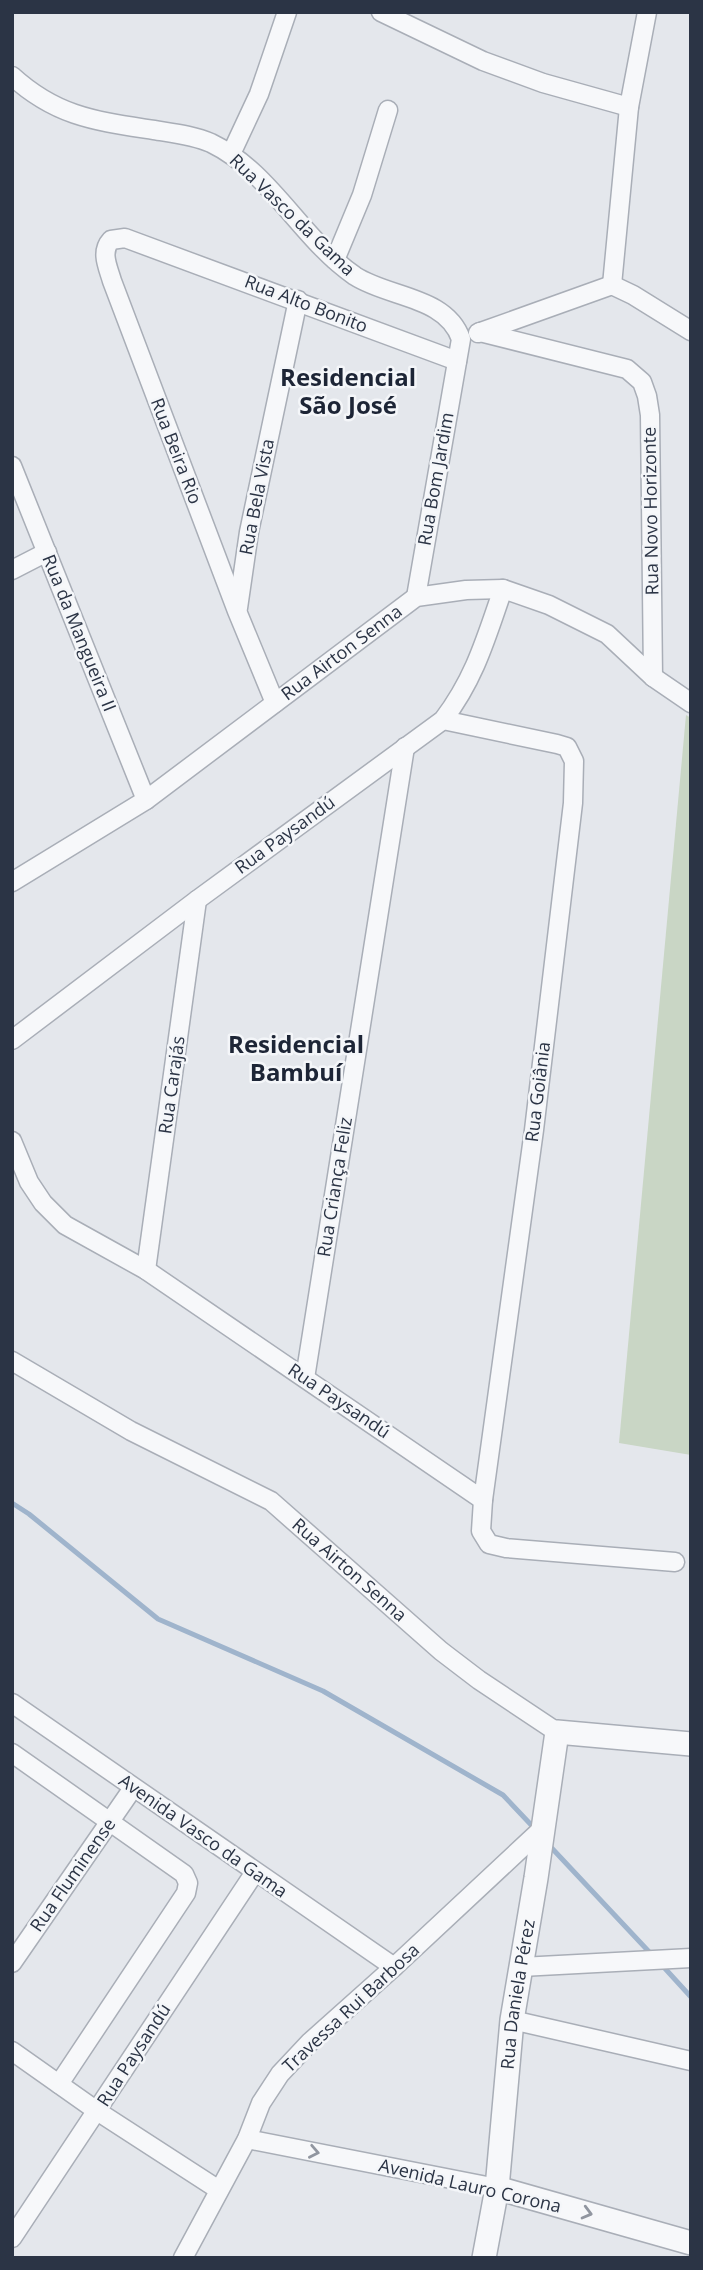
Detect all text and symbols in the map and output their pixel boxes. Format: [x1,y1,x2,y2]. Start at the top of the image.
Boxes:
street label: Rua Vasco da Gama [225,148,361,280]
street label: Rua Alto Bonito [241,269,371,338]
district label: Residencial São José [280,360,416,421]
street label: Rua Beira Rio [146,394,208,507]
street label: Rua Bom Jardim [411,410,459,547]
street label: Rua Novo Horizonte [637,427,663,595]
street label: Rua Bela Vista [233,437,279,557]
street label: Rua da Mangueira II [37,551,122,715]
street label: Rua Airton Senna [276,599,406,705]
street label: Rua Paysandú [229,790,339,879]
district label: Residencial Bambuí [228,1027,364,1088]
street label: Rua Carajás [152,1034,190,1135]
street label: Rua Goiânia [519,1040,555,1143]
street label: Rua Criança Feliz [311,1115,357,1259]
street label: Rua Paysandú [284,1357,395,1443]
street label: Rua Airton Senna [288,1512,412,1626]
street label: Avenida Vasco da Gama [115,1768,293,1903]
street label: Rua Fluminense [24,1813,120,1936]
street label: Rua Daniela Pérez [495,1917,540,2071]
street label: Travessa Rui Barbosa [277,1937,424,2077]
street label: Rua Paysandú [91,1998,175,2111]
one-way arrow [308,2144,320,2159]
street label: Avenida Lauro Corona [377,2152,564,2218]
one-way arrow [581,2205,593,2219]

